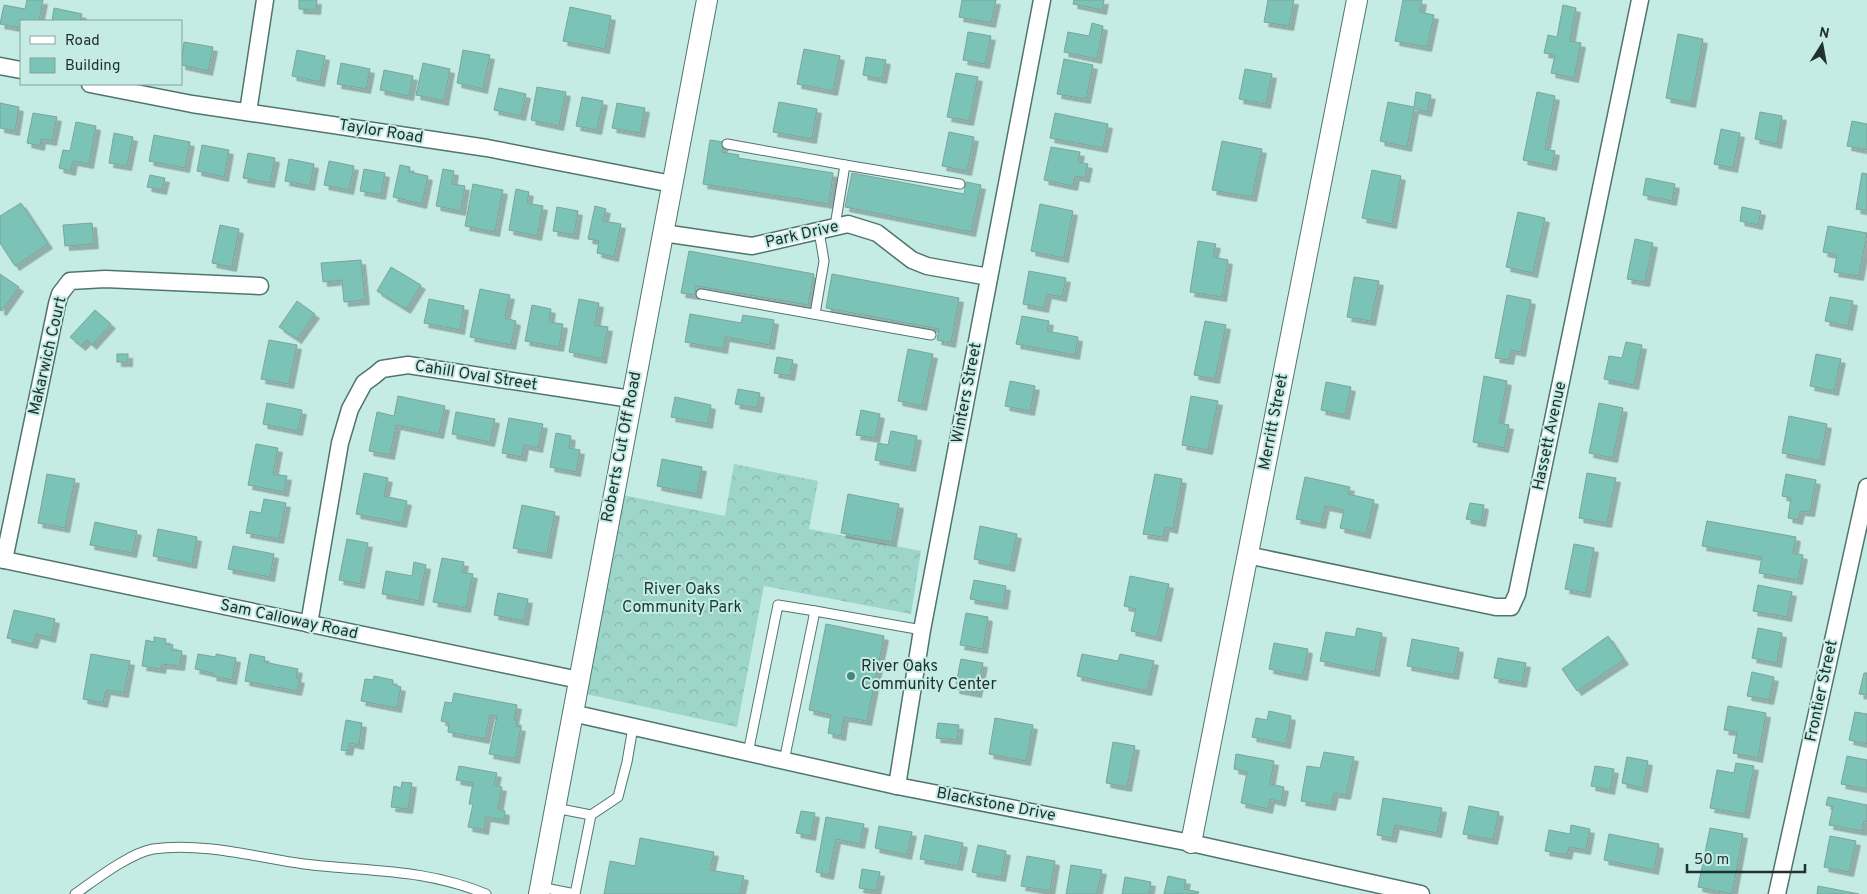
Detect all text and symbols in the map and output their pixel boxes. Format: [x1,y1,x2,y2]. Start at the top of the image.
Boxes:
legend [20,20,182,85]
north arrow [1797,20,1847,70]
text: N [1818,24,1831,43]
text: Road [65,32,100,51]
text: Building [65,57,120,76]
street label: Taylor Road [337,115,425,149]
street label: Park Drive [763,217,841,253]
street label: Makarwich Court [25,295,71,417]
street label: Winters Street [947,341,987,445]
street label: Cahill Oval Street [413,356,539,396]
street label: Roberts Cut Off Road [598,370,646,524]
street label: Merritt Street [1255,372,1293,472]
street label: Hassett Avenue [1529,380,1571,492]
park label: River Oaks Community Park [622,580,742,618]
street label: Sam Calloway Road [218,596,360,644]
street label: Frontier Street [1801,638,1843,744]
place label: River Oaks Community Center [861,657,997,695]
marker: River Oaks Community Center [845,670,857,682]
street label: Blackstone Drive [935,784,1057,826]
scale bar [1687,842,1804,874]
text: 50 m [1694,851,1729,870]

